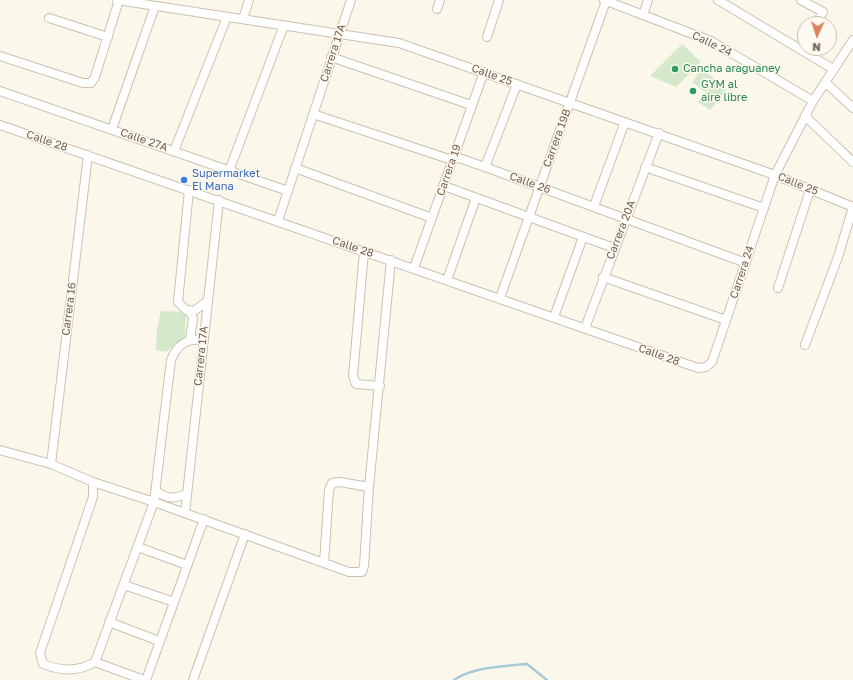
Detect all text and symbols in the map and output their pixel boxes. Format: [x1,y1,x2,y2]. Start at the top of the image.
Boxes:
north arrow [797,16,837,56]
street label: Carrera 17A [317,22,349,84]
street label: Calle 24 [690,29,734,59]
text: N [812,41,821,54]
street label: Calle 25 [470,62,514,88]
place label: Cancha araguaney [683,62,781,76]
marker: Cancha araguaney [670,64,680,74]
place label: GYM al aire libre [701,78,747,104]
marker: GYM al aire libre [688,86,698,96]
street label: Carrera 19B [540,107,574,169]
street label: Calle 27A [119,126,169,154]
street label: Calle 28 [25,128,69,154]
street label: Carrera 19 [434,142,464,198]
place label: Supermarket El Mana [192,167,260,193]
street label: Calle 26 [508,169,552,197]
street label: Calle 25 [776,170,820,198]
marker: Supermarket El Mana [179,175,189,185]
street label: Carrera 20A [604,199,638,261]
street label: Calle 28 [331,234,375,260]
street label: Carrera 24 [727,244,757,300]
street label: Carrera 16 [59,282,79,336]
street label: Carrera 17A [191,325,211,387]
street label: Calle 28 [637,341,681,369]

